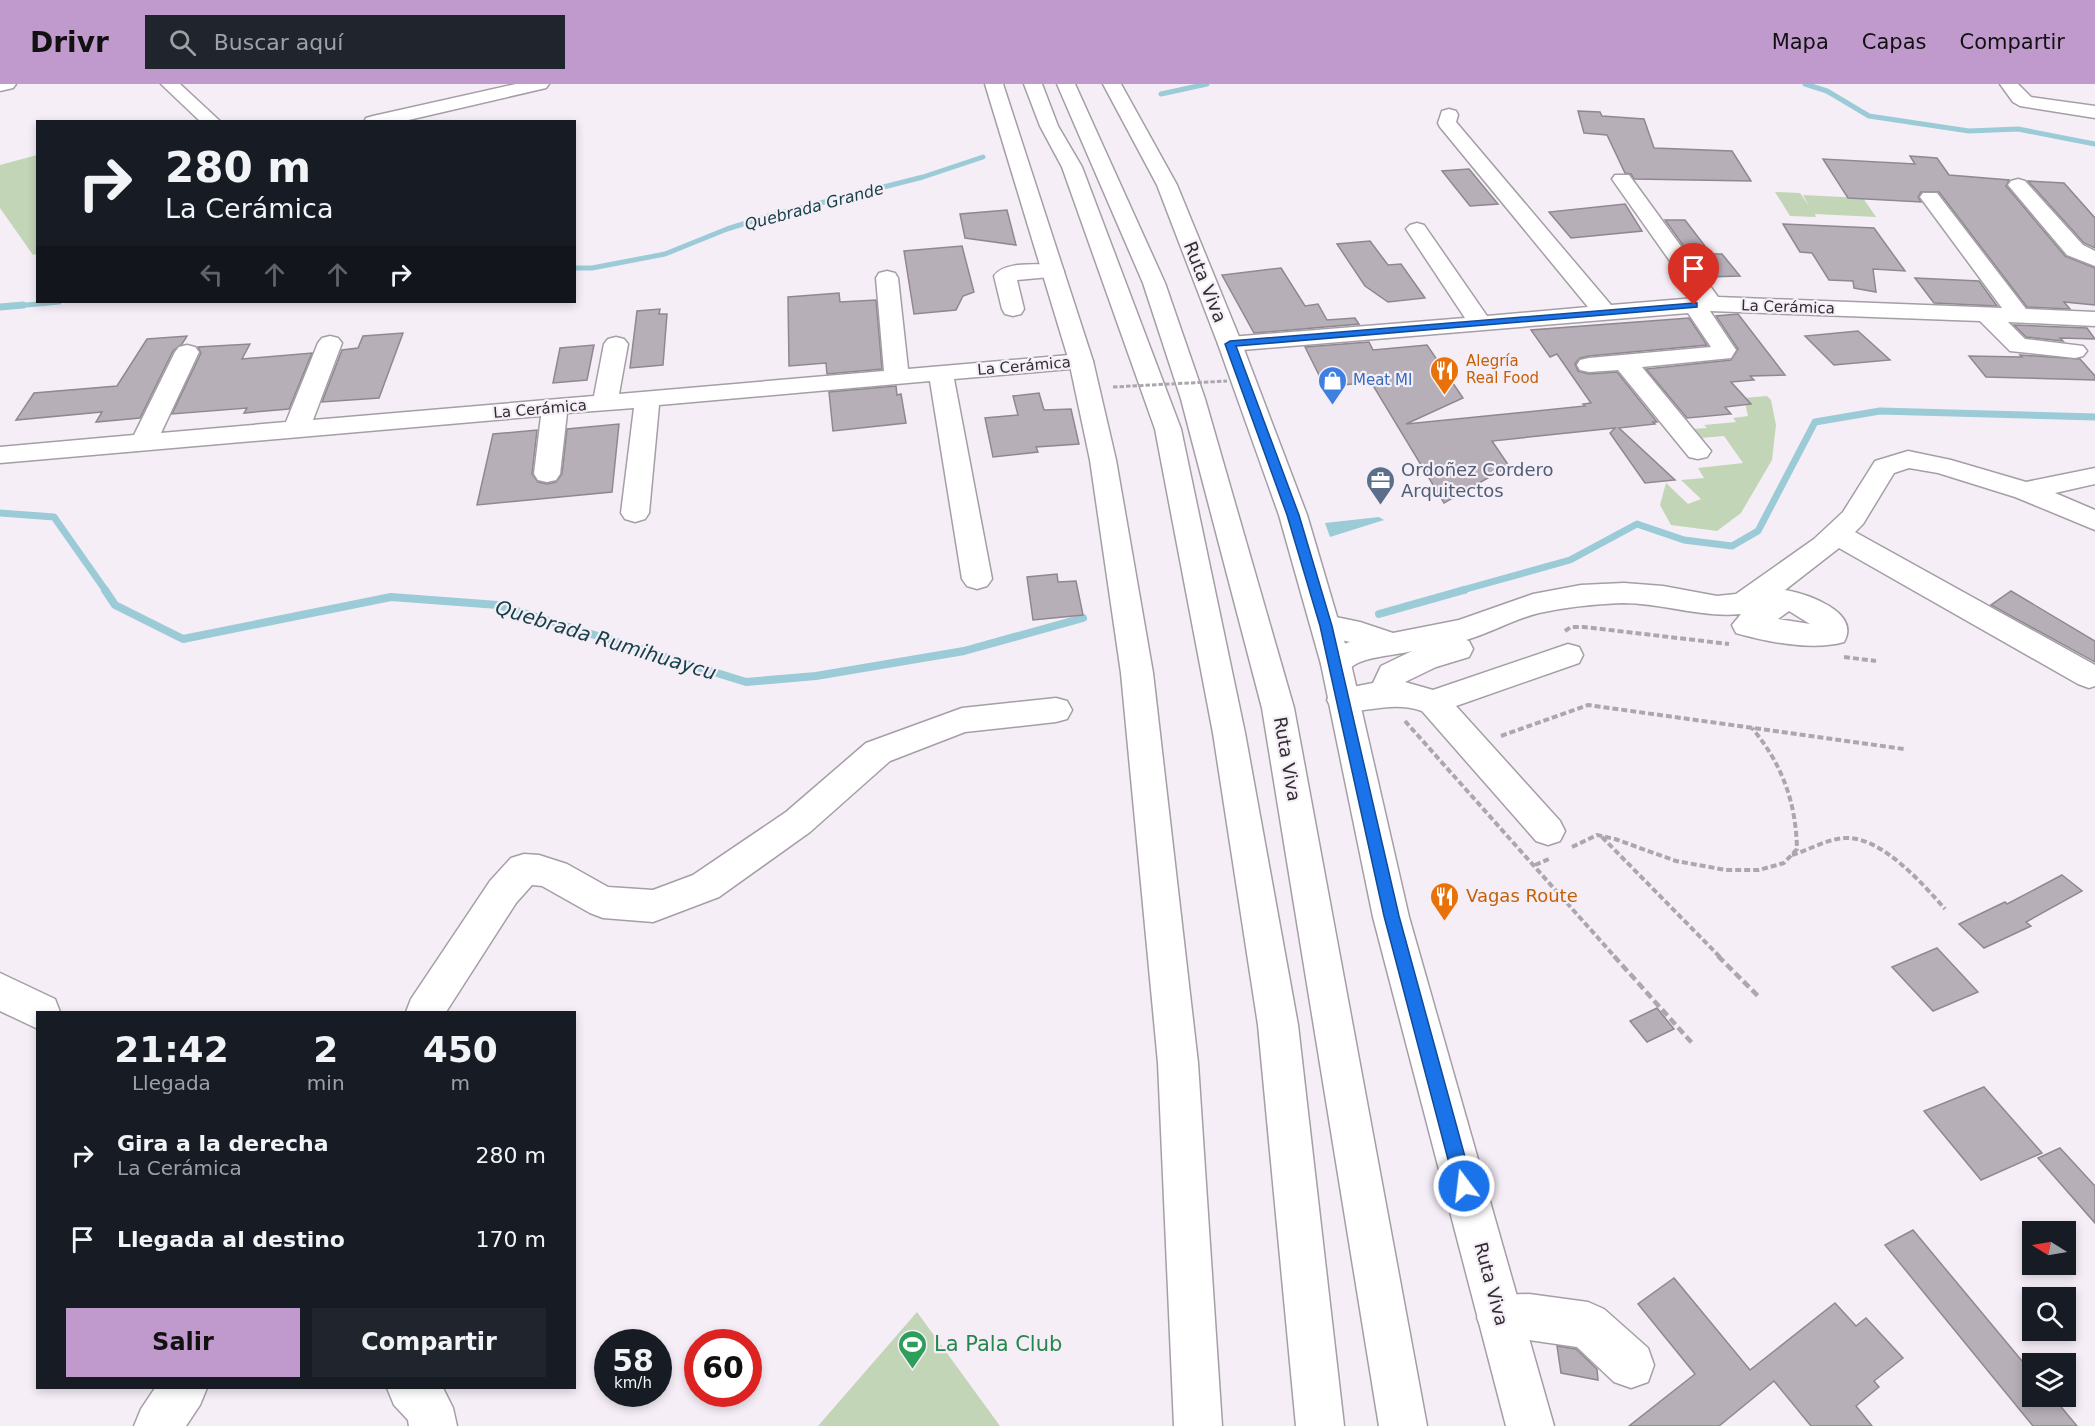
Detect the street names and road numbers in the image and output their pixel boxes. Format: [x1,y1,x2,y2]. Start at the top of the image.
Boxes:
street label: Ruta Viva [1180,238,1231,325]
street label: La Cerámica [1741,296,1835,318]
street label: La Cerámica [977,353,1071,379]
street label: La Cerámica [493,396,587,422]
street label: Ruta Viva [1270,715,1305,803]
street label: Ruta Viva [1470,1240,1513,1328]

